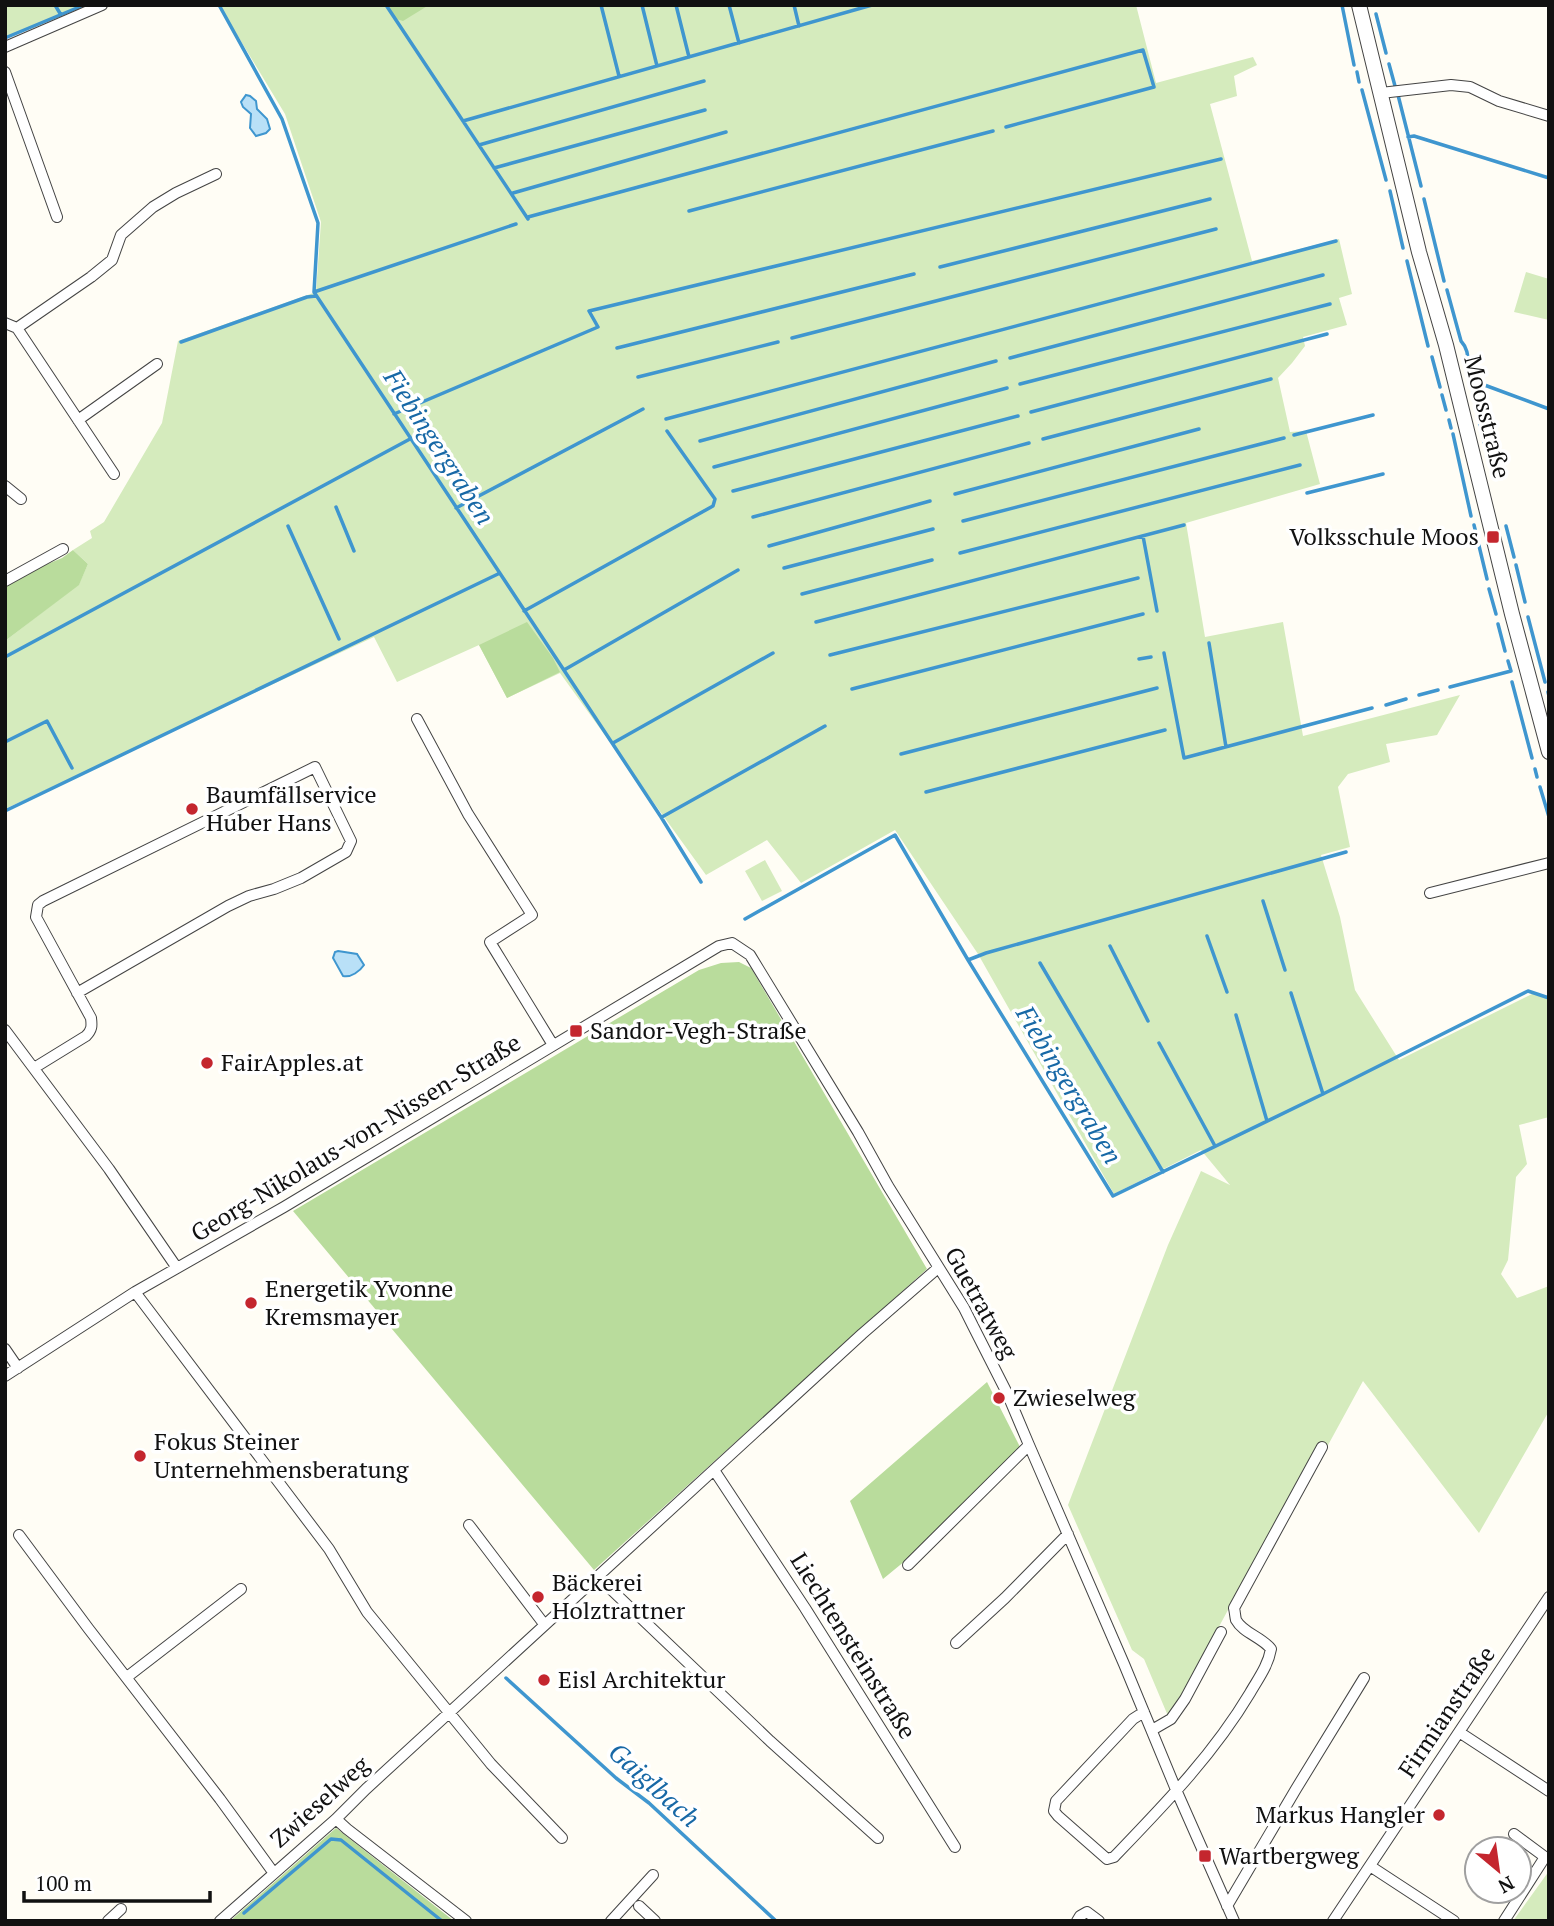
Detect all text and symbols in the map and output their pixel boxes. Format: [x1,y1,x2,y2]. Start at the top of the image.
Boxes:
street label: Moosstraße [1457,352,1519,482]
water label: Fiebingergraben [376,361,503,531]
place label: Volksschule Moos [1289,520,1479,552]
marker: Volksschule Moos [1485,529,1501,545]
place label: Baumfällservice Huber Hans [206,778,376,838]
marker: Baumfällservice Huber Hans [184,801,200,817]
water label: Fiebingergraben [1009,998,1131,1170]
place label: Sandor-Vegh-Straße [590,1014,807,1046]
marker: Sandor-Vegh-Straße [568,1023,584,1039]
street label: Georg-Nikolaus-von-Nissen-Straße [185,1026,526,1249]
place label: FairApples.at [221,1046,364,1078]
marker: FairApples.at [199,1055,215,1071]
street label: Guetratweg [938,1241,1026,1365]
place label: Energetik Yvonne Kremsmayer [265,1272,453,1332]
marker: Energetik Yvonne Kremsmayer [243,1295,259,1311]
place label: Zwieselweg [1013,1381,1136,1413]
marker: Zwieselweg [991,1390,1007,1406]
place label: Fokus Steiner Unternehmensberatung [154,1425,409,1485]
marker: Fokus Steiner Unternehmensberatung [132,1448,148,1464]
street label: Liechtensteinstraße [784,1546,924,1745]
place label: Bäckerei Holztrattner [552,1566,686,1626]
marker: Bäckerei Holztrattner [530,1589,546,1605]
street label: Firmianstraße [1390,1640,1502,1783]
place label: Eisl Architektur [558,1663,726,1695]
marker: Eisl Architektur [536,1672,552,1688]
water label: Gaiglbach [602,1734,707,1834]
street label: Zwieselweg [263,1748,376,1854]
place label: Markus Hangler [1255,1798,1426,1830]
marker: Markus Hangler [1431,1807,1447,1823]
north arrow [1463,1835,1533,1905]
place label: Wartbergweg [1219,1839,1359,1871]
marker: Wartbergweg [1197,1848,1213,1864]
scale bar [24,1860,210,1904]
text: 100 m [35,1869,92,1897]
text: N [1494,1871,1519,1900]

